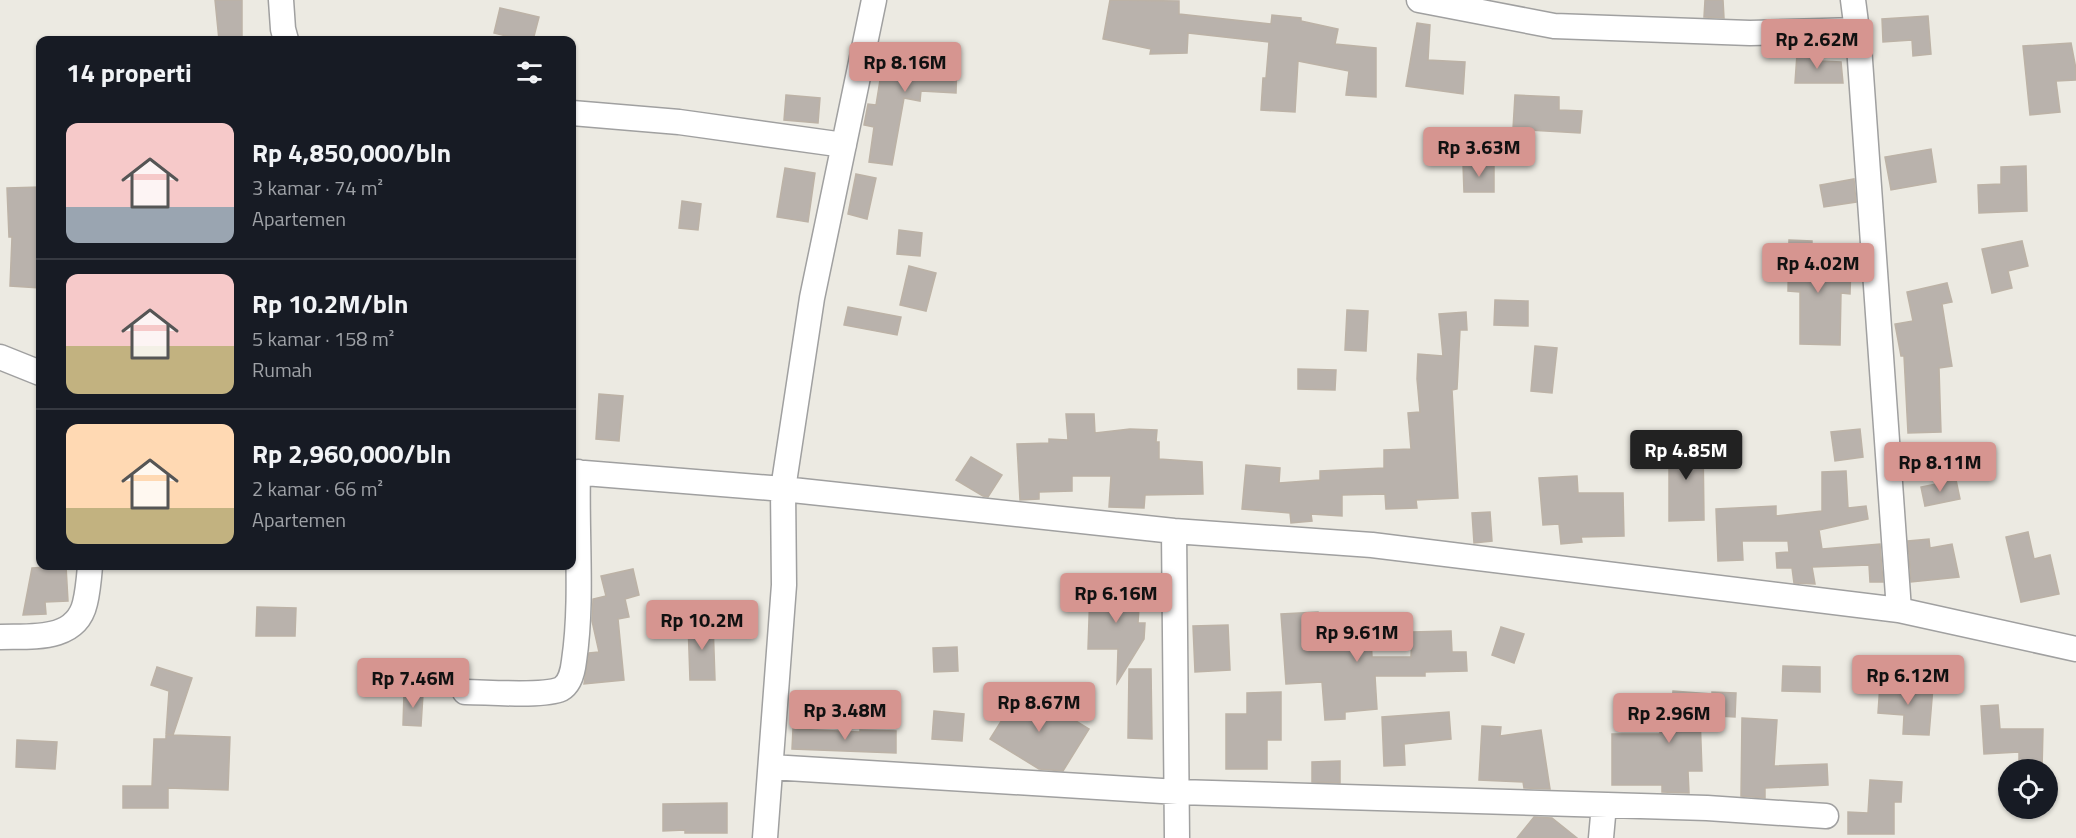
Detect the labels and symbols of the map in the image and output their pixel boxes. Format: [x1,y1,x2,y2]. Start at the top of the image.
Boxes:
pin: Rp 2.62M [1755,19,1879,70]
pin: Rp 8.16M [843,42,967,93]
pin: Rp 3.63M [1417,127,1541,178]
pin: Rp 4.02M [1756,243,1880,294]
pin: Rp 4.85M [1624,430,1748,481]
pin: Rp 8.11M [1878,442,2002,493]
pin: Rp 6.16M [1054,573,1178,624]
pin: Rp 10.2M [640,600,764,651]
pin: Rp 9.61M [1295,612,1419,663]
pin: Rp 6.12M [1846,655,1970,706]
pin: Rp 7.46M [351,658,475,709]
pin: Rp 8.67M [977,682,1101,733]
pin: Rp 3.48M [783,690,907,741]
pin: Rp 2.96M [1607,693,1731,744]

